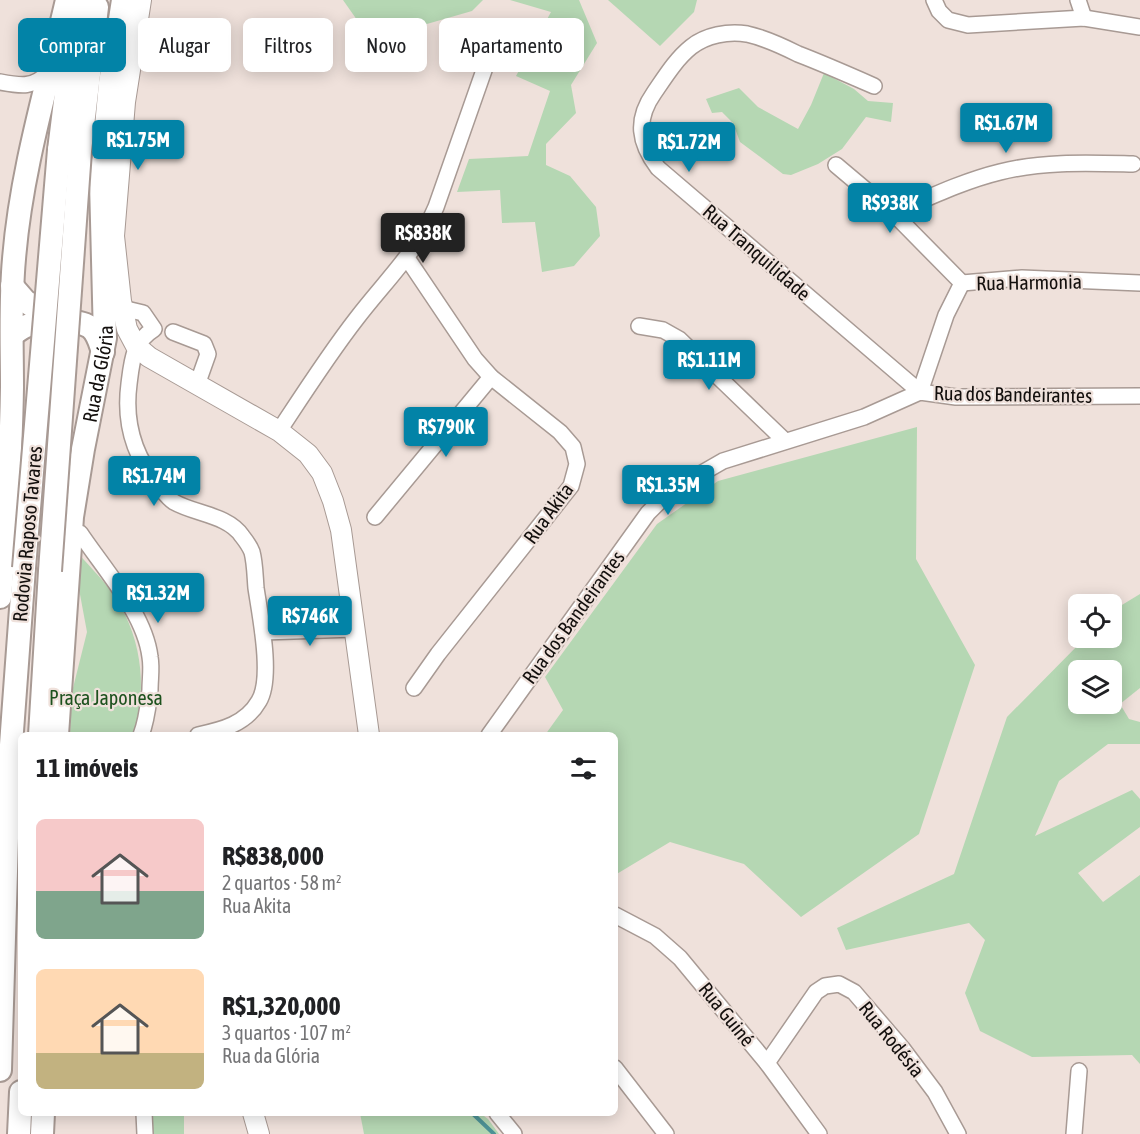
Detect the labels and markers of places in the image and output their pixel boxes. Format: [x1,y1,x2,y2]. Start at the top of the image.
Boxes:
pin: R$1.67M [951,103,1061,154]
pin: R$1.75M [83,120,193,171]
pin: R$1.72M [634,122,744,173]
pin: R$938K [841,183,939,234]
pin: R$838K [374,213,472,264]
pin: R$1.11M [654,340,764,391]
pin: R$790K [397,407,495,458]
pin: R$1.74M [99,456,209,507]
pin: R$1.35M [613,465,723,516]
pin: R$1.32M [103,573,213,624]
pin: R$746K [261,596,359,647]

